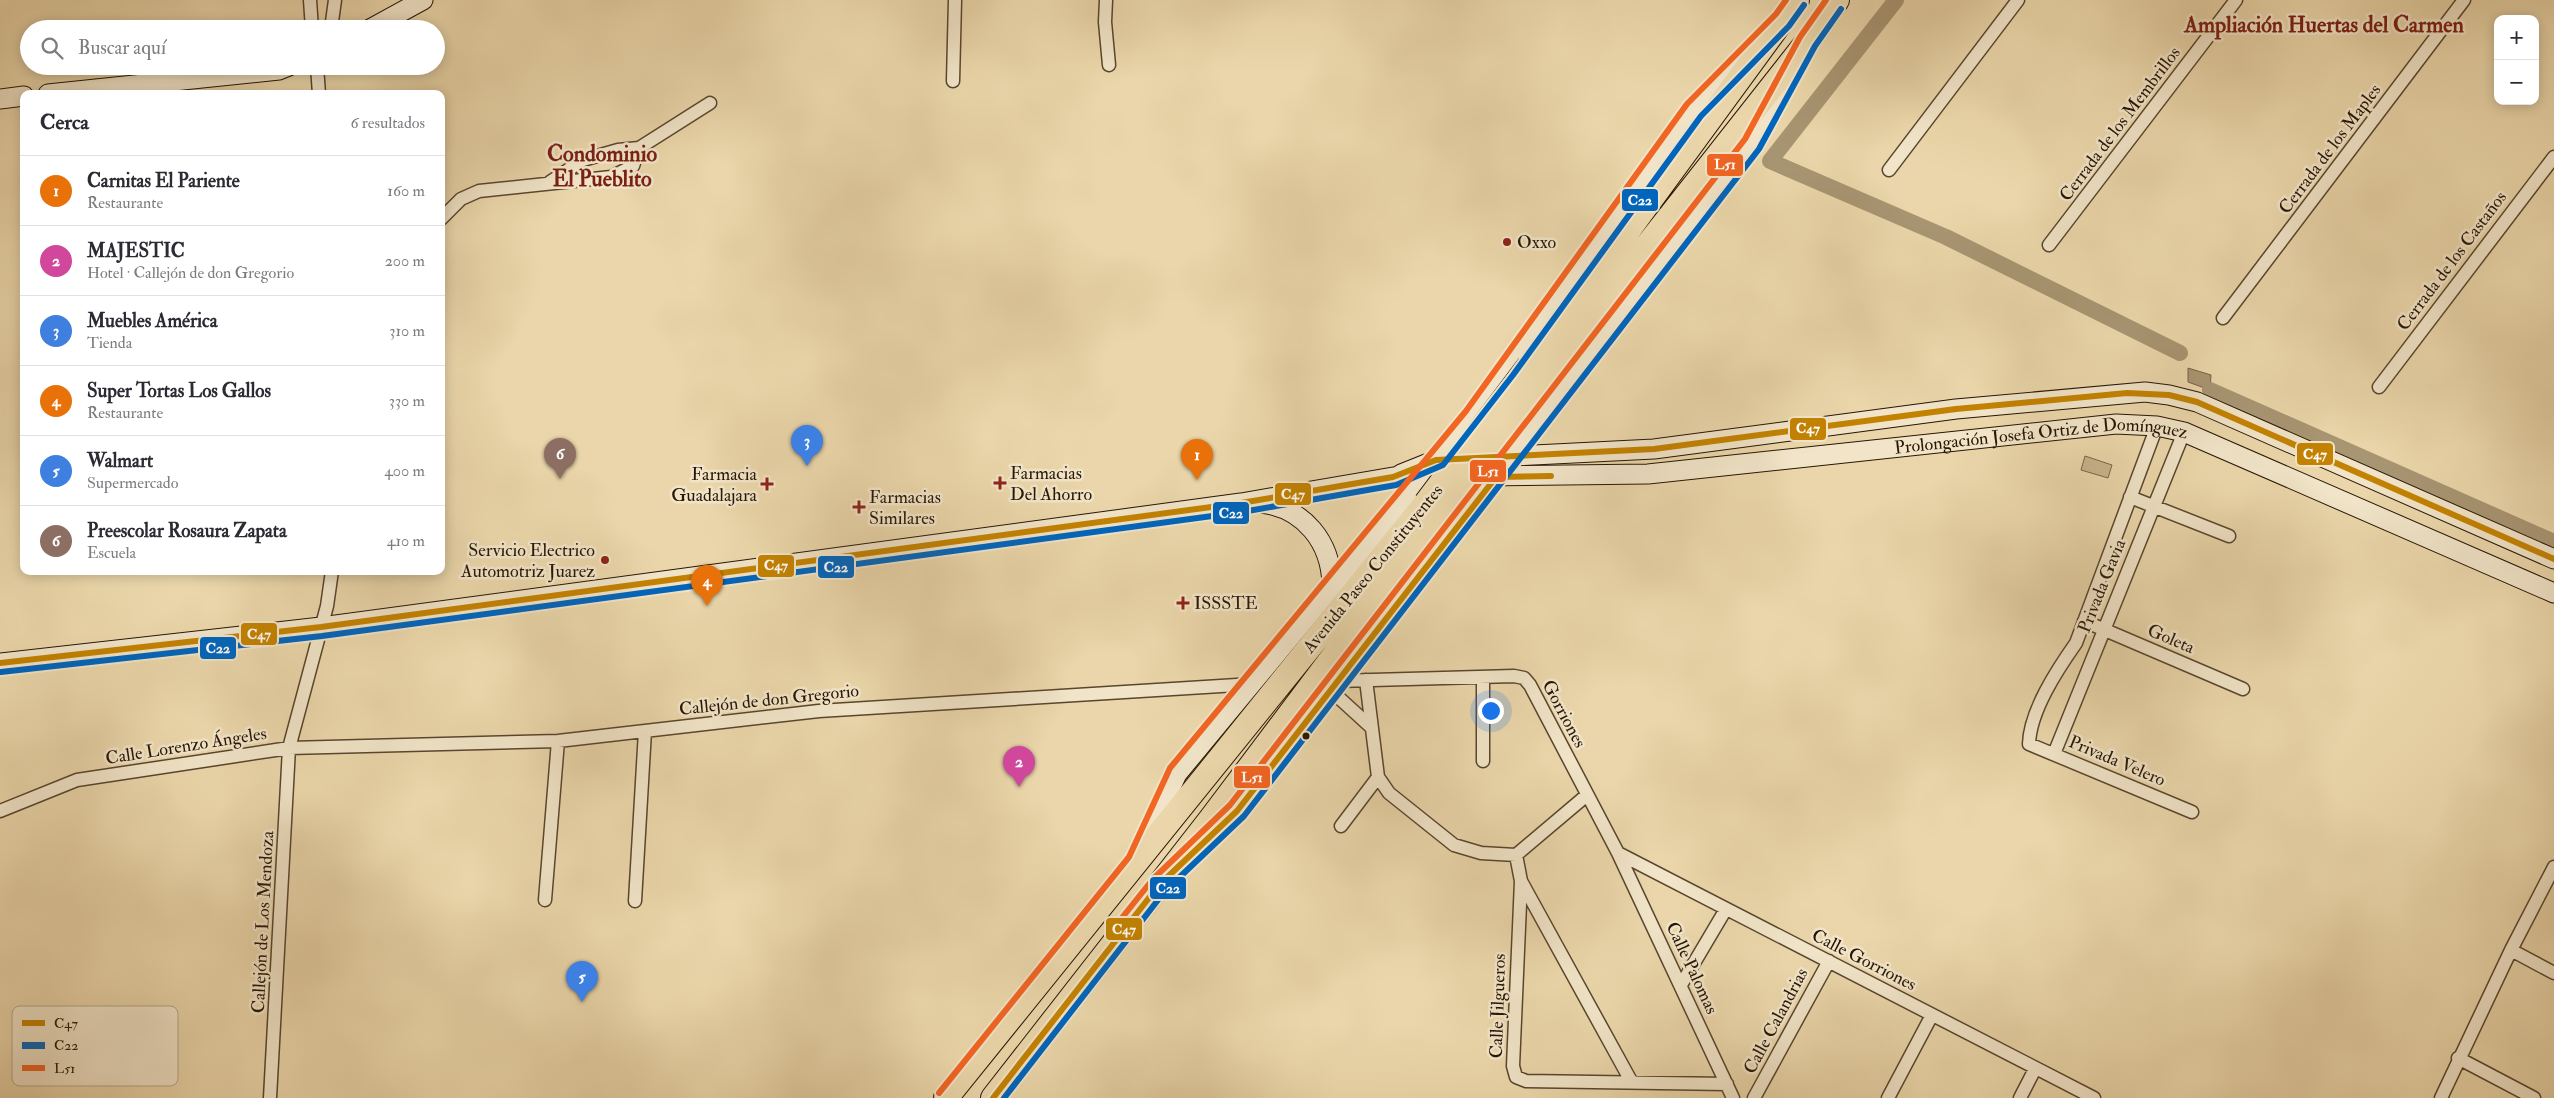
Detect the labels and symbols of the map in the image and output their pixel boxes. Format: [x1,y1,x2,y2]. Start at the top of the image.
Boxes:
district label: Ampliación Huertas del Carmen [2183,11,2464,40]
street label: Cerrada de los Membrillos [2054,42,2186,206]
street label: Cerrada de los Maples [2274,79,2386,219]
district label: Condominio El Pueblito [547,140,657,193]
line badge: L51 [1706,153,1744,177]
text: L51 [1714,156,1736,173]
street label: Cerrada de los Castaños [2392,187,2512,335]
line badge: C22 [1621,188,1659,212]
text: C22 [1628,192,1652,209]
place label: Oxxo [1517,231,1556,254]
marker: Oxxo [1501,236,1513,248]
street label: Prolongación Josefa Ortiz de Domínguez [1893,412,2190,459]
line badge: C47 [1789,417,1827,441]
text: C47 [1796,420,1821,437]
pin: 3 [791,425,823,466]
pin: 6 [544,438,576,479]
pin: 1 [1181,439,1213,480]
line badge: C47 [2296,442,2334,466]
text: C47 [2303,446,2328,463]
line badge: L51 [1469,459,1507,483]
place label: Farmacias Del Ahorro [1010,462,1092,506]
place label: Farmacia Guadalajara [671,463,758,507]
text: L51 [1477,463,1499,480]
marker: Farmacias Del Ahorro [994,477,1006,489]
marker: Farmacia Guadalajara [761,478,773,490]
street label: Avenida Paseo Constituyentes [1297,480,1448,659]
line badge: C47 [1274,482,1312,506]
place label: Farmacias Similares [869,486,941,530]
text: C47 [1281,486,1306,503]
marker: Farmacias Similares [853,501,865,513]
line badge: C22 [1212,501,1250,525]
text: C22 [1219,505,1243,522]
street label: Privada Gavia [2073,535,2131,636]
place label: Servicio Electrico Automotriz Juarez [460,539,595,583]
marker: Servicio Electrico Automotriz Juarez [599,554,611,566]
line badge: C47 [757,554,795,578]
line badge: C22 [817,555,855,579]
text: C47 [764,557,789,574]
text: C22 [824,559,848,576]
pin: 4 [691,565,723,606]
place label: ISSSTE [1194,592,1258,615]
marker: ISSSTE [1176,596,1190,610]
street label: Goleta [2144,619,2199,659]
line badge: C47 [240,622,278,646]
text: C47 [247,626,272,643]
line badge: C22 [199,636,237,660]
text: C22 [206,640,230,657]
street label: Gorriones [1537,676,1591,752]
street label: Callejón de don Gregorio [678,679,860,721]
your location [1478,698,1504,724]
street label: Calle Lorenzo Ángeles [104,722,268,770]
street label: Privada Velero [2065,730,2169,792]
unlabelled marker [1301,731,1311,741]
pin: 2 [1003,746,1035,787]
line badge: L51 [1233,765,1271,789]
text: L51 [1241,769,1263,786]
street label: Callejón de Los Mendoza [247,830,279,1014]
line badge: C22 [1149,876,1187,900]
text: C22 [1156,880,1180,897]
line badge: C47 [1105,917,1143,941]
street label: Calle Palomas [1661,918,1723,1018]
text: C47 [1112,921,1137,938]
street label: Calle Gorriones [1808,924,1920,996]
street label: Calle Jilgueros [1485,953,1511,1059]
pin: 5 [566,961,598,1002]
street label: Calle Calandrias [1738,964,1814,1078]
legend [12,1006,178,1086]
text: C47 [54,1015,78,1032]
text: C22 [54,1037,78,1054]
text: L51 [54,1060,75,1077]

